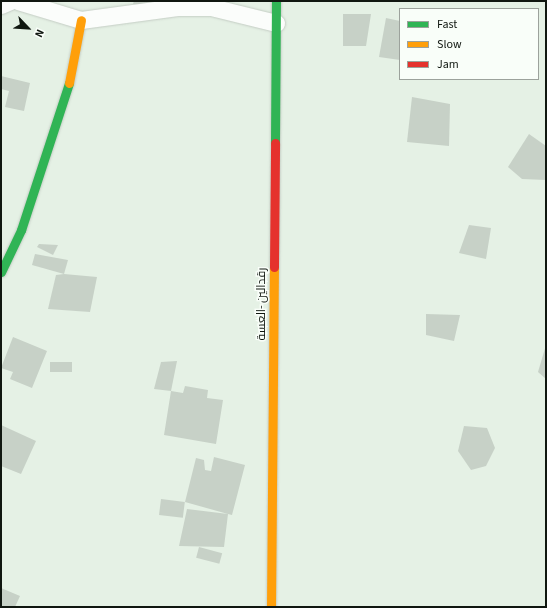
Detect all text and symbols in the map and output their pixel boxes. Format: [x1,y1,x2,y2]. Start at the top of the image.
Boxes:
north arrow [8,8,48,48]
legend [399,8,539,80]
text: Fast [437,16,457,33]
text: N [31,27,48,40]
text: Slow [437,36,462,53]
text: Jam [437,56,459,73]
street label: رقدالين -العسة [255,268,269,340]

